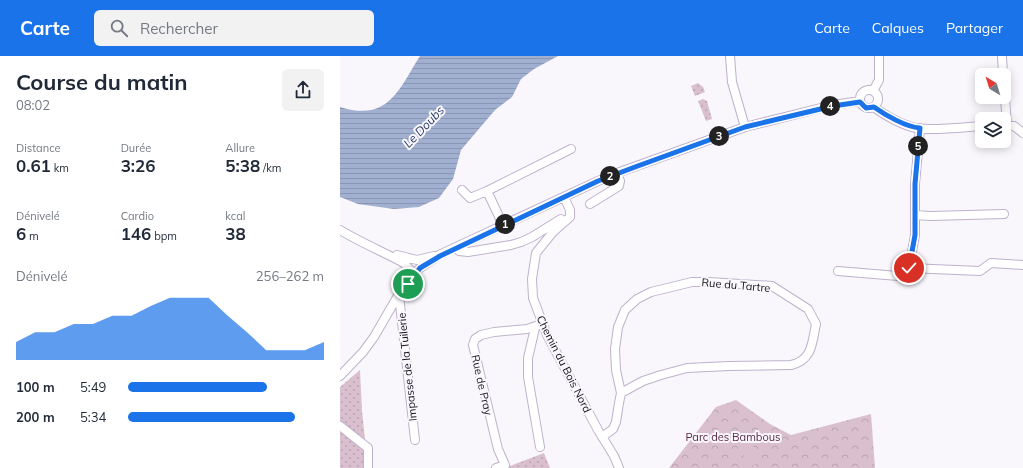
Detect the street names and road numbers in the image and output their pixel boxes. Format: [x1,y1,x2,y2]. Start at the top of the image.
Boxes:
street label: Rue du Tartre [701,275,771,295]
street label: Impasse de la Tuilerie [394,312,420,422]
street label: Chemin du Bois Nord [533,313,595,415]
street label: Rue de Pray [468,353,496,417]

